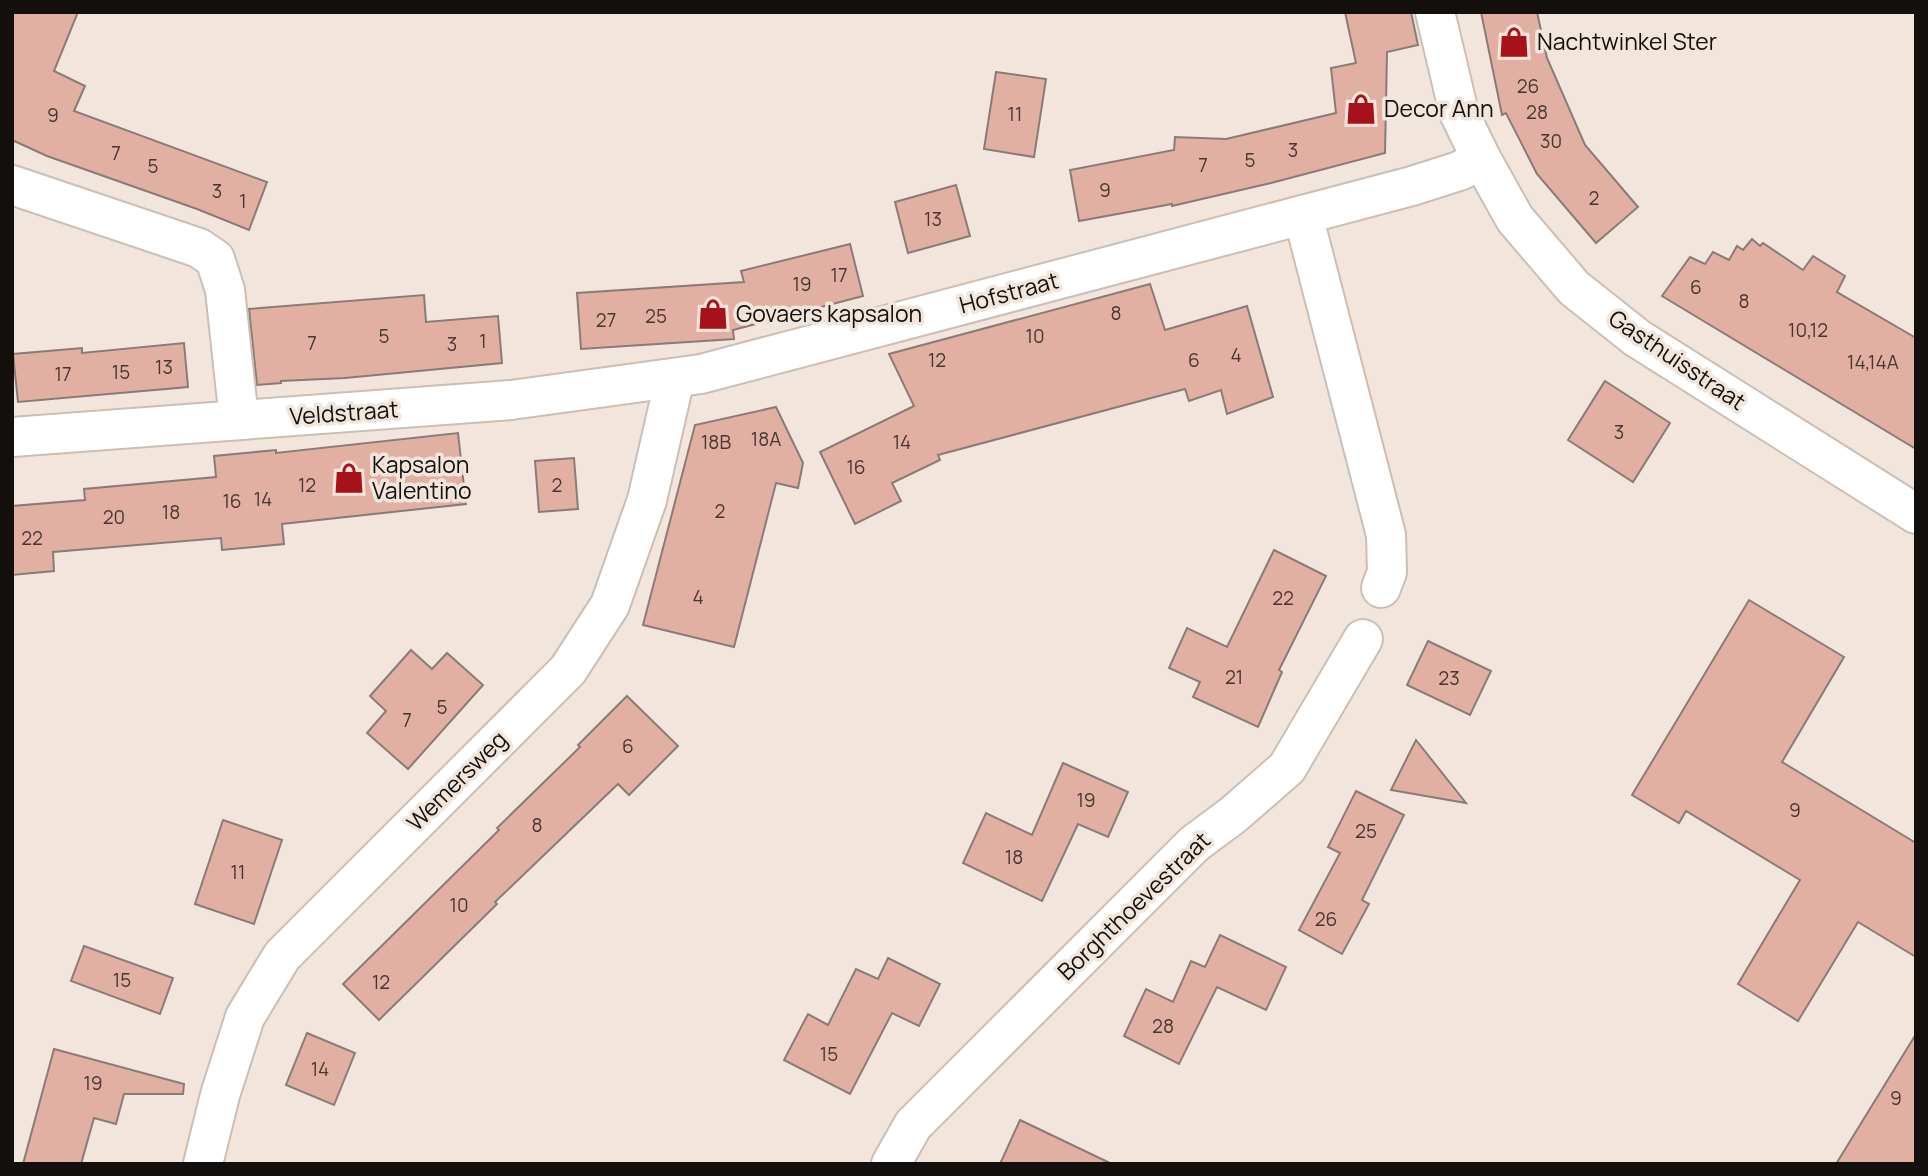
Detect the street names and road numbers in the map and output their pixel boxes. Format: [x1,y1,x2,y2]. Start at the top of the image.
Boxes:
street label: Hofstraat [956,263,1062,321]
street label: Gasthuisstraat [1603,301,1752,417]
street label: Veldstraat [289,392,399,432]
street label: Wemersweg [399,723,514,838]
street label: Borghthoevestraat [1050,824,1217,987]

